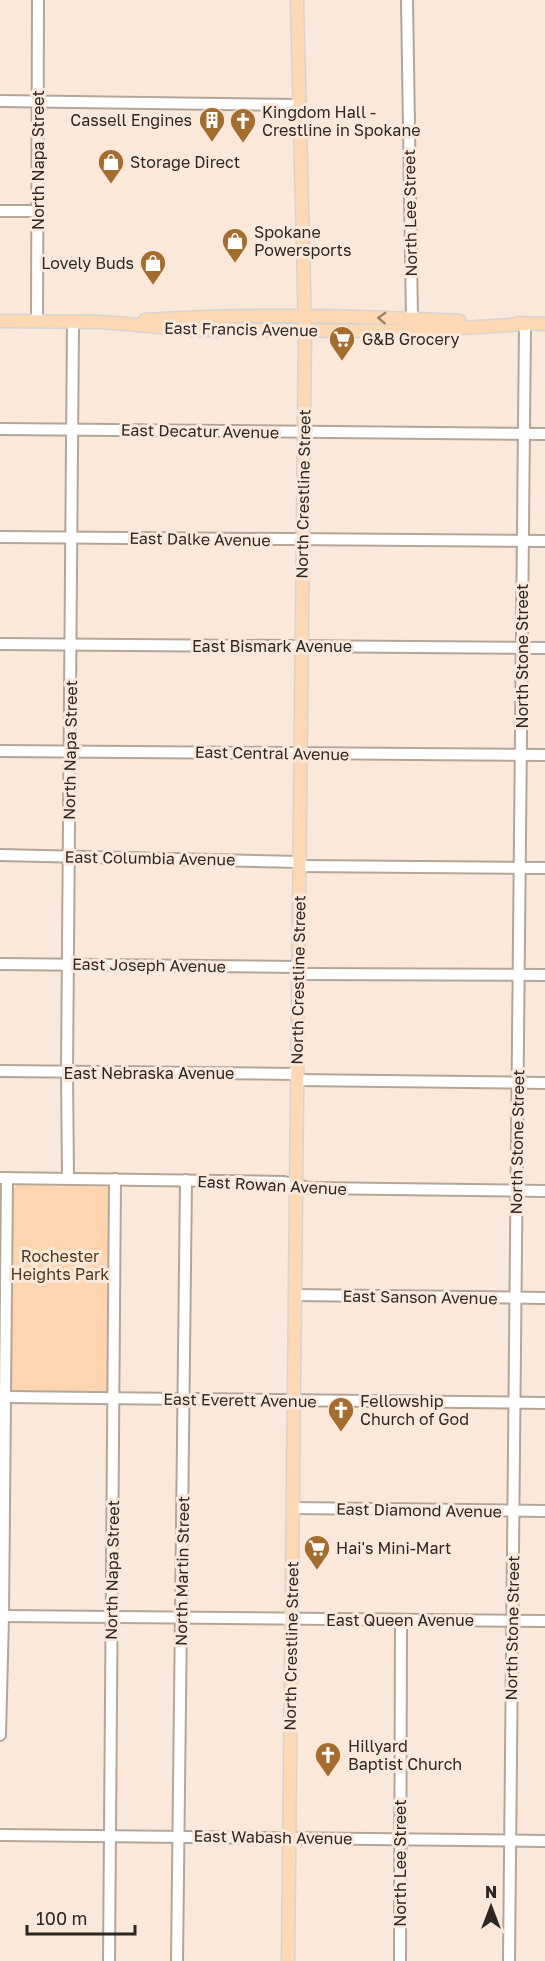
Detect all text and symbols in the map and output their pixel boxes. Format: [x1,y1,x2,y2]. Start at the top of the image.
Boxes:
street label: North Napa Street [28,90,48,230]
place label: Kingdom Hall - Crestline in Spokane [262,102,421,140]
building icon: Cassell Engines [197,105,227,143]
church icon: Kingdom Hall - Crestline in Spokane [228,106,258,144]
place label: Cassell Engines [70,110,192,130]
shop icon: Storage Direct [96,147,126,185]
street label: North Lee Street [399,149,421,277]
place label: Storage Direct [130,152,240,172]
place label: Spokane Powersports [254,222,351,260]
shop icon: Spokane Powersports [220,226,250,264]
shop icon: Lovely Buds [138,248,168,286]
place label: Lovely Buds [41,253,134,273]
one-way arrow [378,312,387,324]
street label: East Francis Avenue [164,318,318,340]
supermarket icon: G&B Grocery [327,324,357,362]
place label: G&B Grocery [362,329,459,349]
street label: North Crestline Street [292,409,314,579]
street label: East Decatur Avenue [121,420,279,442]
street label: East Dalke Avenue [129,528,271,550]
street label: North Stone Street [512,584,532,728]
street label: East Bismark Avenue [192,636,352,656]
street label: North Napa Street [59,680,81,820]
street label: East Central Avenue [195,742,349,764]
street label: East Columbia Avenue [65,847,235,869]
street label: North Crestline Street [287,895,309,1065]
street label: East Joseph Avenue [72,954,226,976]
street label: East Nebraska Avenue [64,1063,234,1083]
street label: North Stone Street [506,1069,528,1215]
street label: East Rowan Avenue [197,1171,347,1199]
park label: Rochester Heights Park [11,1246,109,1284]
street label: East Sanson Avenue [342,1286,498,1308]
street label: East Everett Avenue [163,1389,317,1411]
place label: Fellowship Church of God [360,1391,469,1429]
church icon: Fellowship Church of God [326,1395,356,1433]
street label: North Martin Street [171,1496,193,1646]
street label: East Diamond Avenue [336,1499,502,1521]
street label: North Napa Street [101,1500,123,1640]
supermarket icon: Hai's Mini-Mart [302,1533,332,1571]
place label: Hai's Mini-Mart [336,1538,452,1558]
street label: North Stone Street [501,1555,523,1701]
street label: North Crestline Street [280,1561,302,1731]
street label: East Queen Avenue [326,1610,474,1630]
place label: Hillyard Baptist Church [348,1736,462,1774]
church icon: Hillyard Baptist Church [313,1740,343,1778]
street label: North Lee Street [390,1799,410,1927]
street label: East Wabash Avenue [193,1826,353,1848]
north arrow [461,1877,521,1937]
text: N [485,1882,497,1902]
scale bar [27,1898,135,1936]
text: 100 m [36,1907,87,1929]

